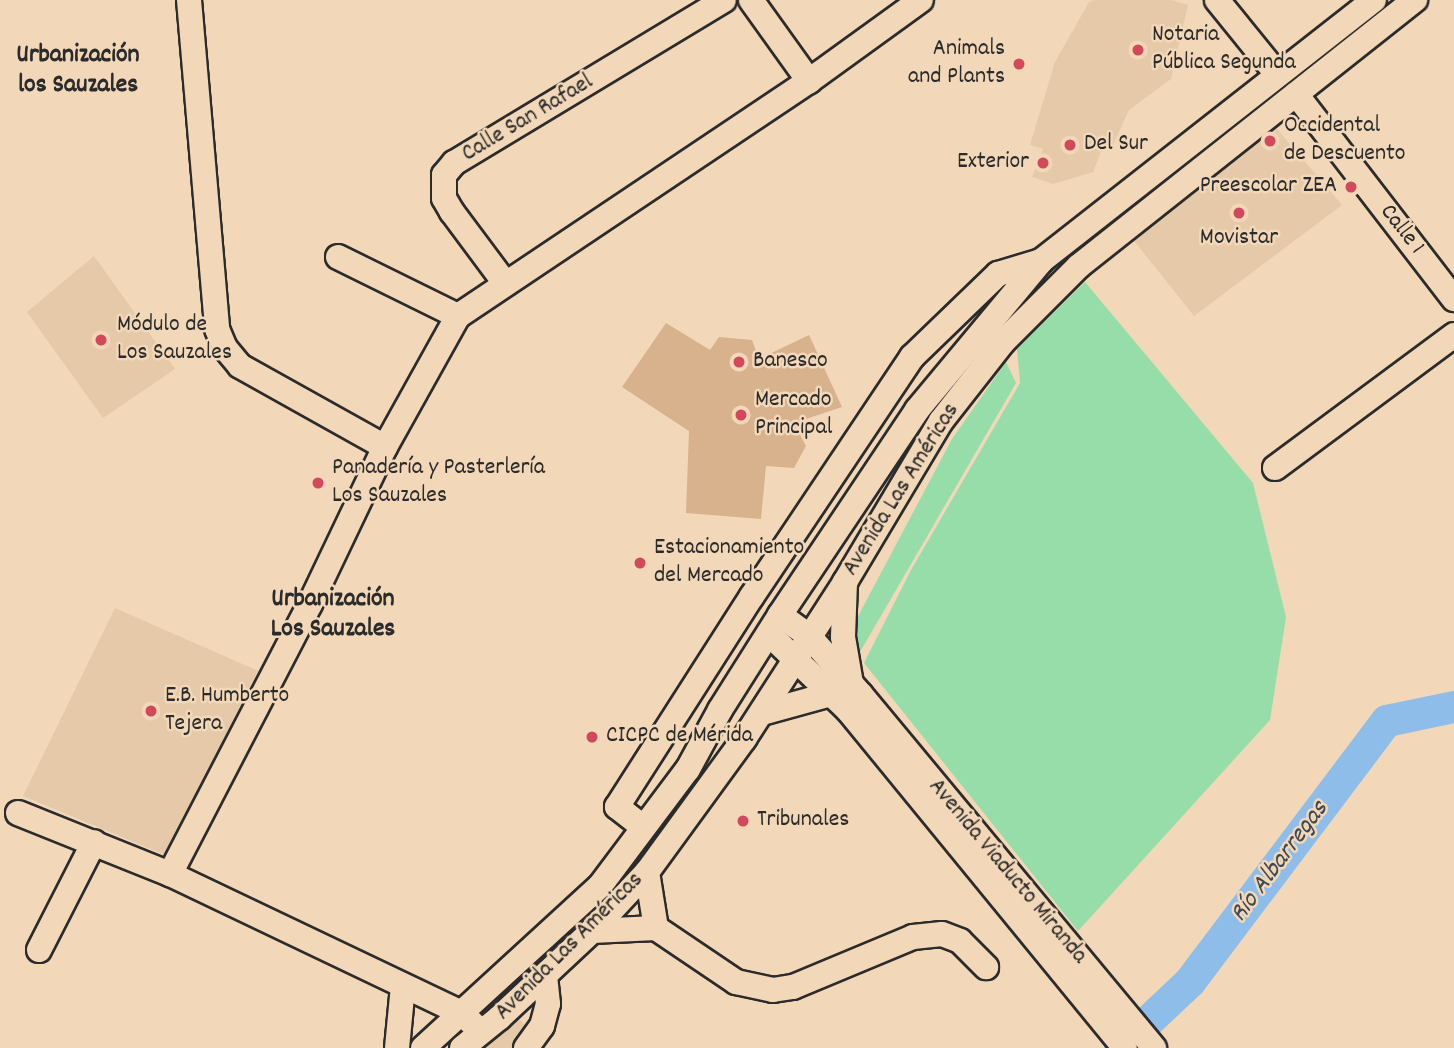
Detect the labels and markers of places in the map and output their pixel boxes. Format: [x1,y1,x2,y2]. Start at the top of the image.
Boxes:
place label: Notaria Pública Segunda [1152,22,1296,78]
place label: Animals and Plants [908,36,1005,92]
marker: Notaria Pública Segunda [1130,42,1146,58]
marker: Animals and Plants [1011,56,1027,72]
place label: Occidental de Descuento [1284,113,1406,169]
place label: Del Sur [1084,131,1148,159]
marker: Occidental de Descuento [1262,133,1278,149]
marker: Del Sur [1062,137,1078,153]
place label: Exterior [957,149,1029,177]
marker: Exterior [1035,155,1051,171]
place label: Preescolar ZEA [1200,173,1337,201]
marker: Preescolar ZEA [1343,179,1359,195]
marker: Movistar [1231,205,1247,221]
place label: Movistar [1200,225,1278,253]
place label: Módulo de Los Sauzales [117,312,232,368]
marker: Módulo de Los Sauzales [91,330,111,350]
place label: Banesco [753,348,828,376]
marker: Banesco [731,354,747,370]
place label: Mercado Principal [755,387,832,443]
marker: Mercado Principal [733,407,749,423]
place label: Panadería y Pasterlería Los Sauzales [332,455,545,511]
marker: Panadería y Pasterlería Los Sauzales [310,475,326,491]
place label: Estacionamiento del Mercado [654,535,804,591]
marker: Estacionamiento del Mercado [632,555,648,571]
place label: E.B. Humberto Tejera [165,683,289,739]
marker: E.B. Humberto Tejera [143,703,159,719]
place label: CICPC de Mérida [606,723,753,751]
marker: CICPC de Mérida [584,729,600,745]
place label: Tribunales [757,807,849,835]
marker: Tribunales [735,813,751,829]

